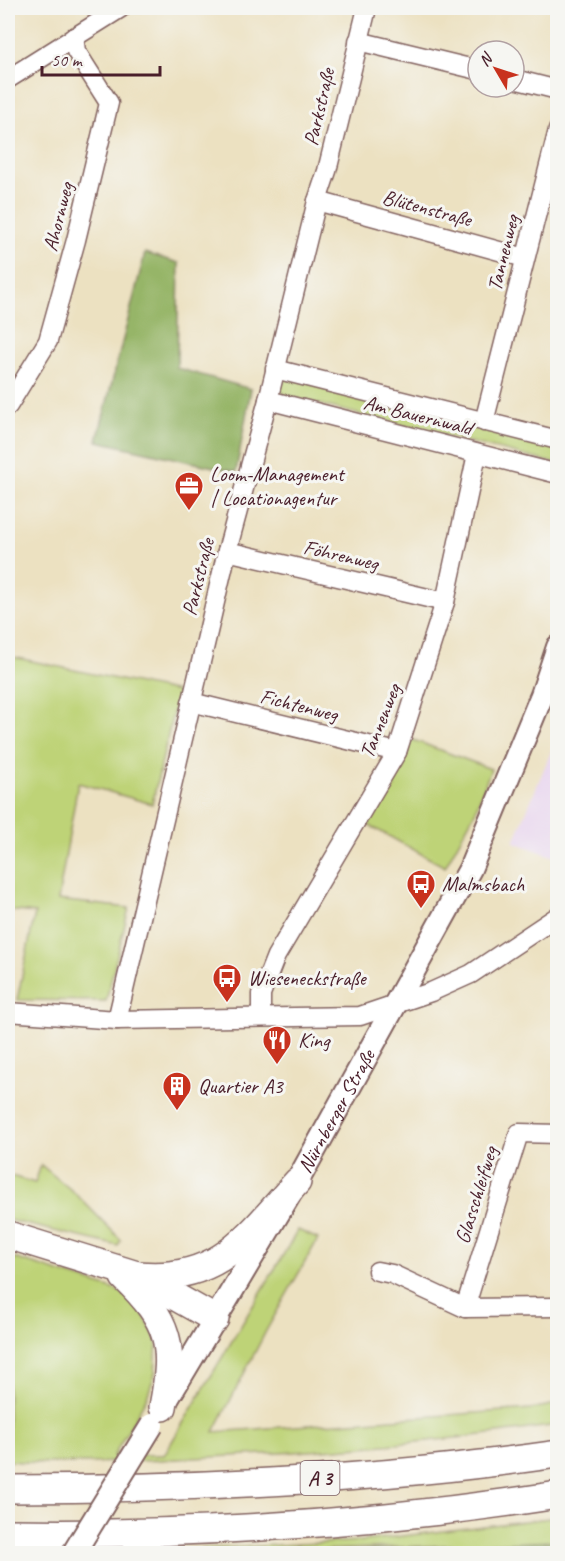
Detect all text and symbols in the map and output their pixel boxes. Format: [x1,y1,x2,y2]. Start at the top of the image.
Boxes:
scale bar [42,39,160,77]
north arrow [466,39,526,99]
text: N [474,48,498,70]
text: 50 m [51,49,84,71]
street label: Parkstraße [297,64,341,148]
street label: Ahornweg [37,178,79,254]
street label: Blütenstraße [380,184,476,233]
street label: Tannenweg [481,211,525,294]
street label: Am Bauernwald [361,389,478,442]
place label: Loom-Management | Locationagentur [210,461,346,511]
office icon: Loom-Management | Locationagentur [173,470,205,512]
street label: Parkstraße [176,534,221,618]
street label: Föhrenweg [301,534,382,577]
street label: Tannenweg [353,679,407,762]
street label: Fichtenweg [258,683,342,728]
bus stop icon: Malmsbach [405,868,437,910]
place label: Malmsbach [442,871,525,897]
bus stop icon: Wieseneckstraße [211,962,243,1004]
place label: Wieseneckstraße [248,965,368,991]
restaurant icon: King [261,1024,293,1066]
place label: King [298,1027,331,1053]
street label: Nürnberger Straße [292,1043,382,1177]
building icon: Quartier A3 [161,1070,193,1112]
place label: Quartier A3 [198,1073,284,1099]
street label: Glasschleifweg [449,1142,504,1247]
road number: A 3 [300,1461,340,1495]

